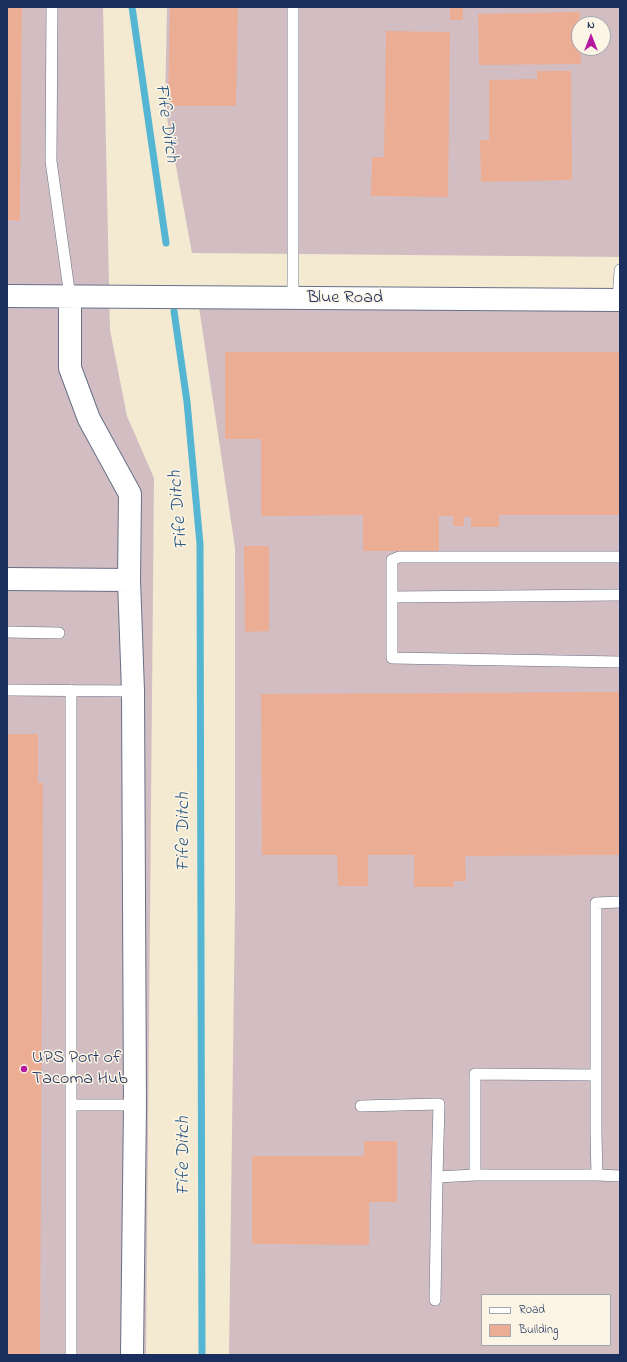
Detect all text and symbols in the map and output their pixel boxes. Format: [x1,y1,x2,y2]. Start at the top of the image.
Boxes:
north arrow [571,16,611,56]
text: N [587,17,595,33]
water label: Fife Ditch [148,82,182,164]
street label: Blue Road [307,288,383,310]
water label: Fife Ditch [165,470,195,550]
water label: Fife Ditch [174,792,196,872]
place label: UPS Port of Tacoma Hub [32,1048,128,1090]
marker: UPS Port of Tacoma Hub [19,1064,29,1074]
water label: Fife Ditch [174,1116,196,1196]
legend [481,1294,611,1346]
text: Road [519,1301,545,1319]
text: Building [519,1321,558,1339]

